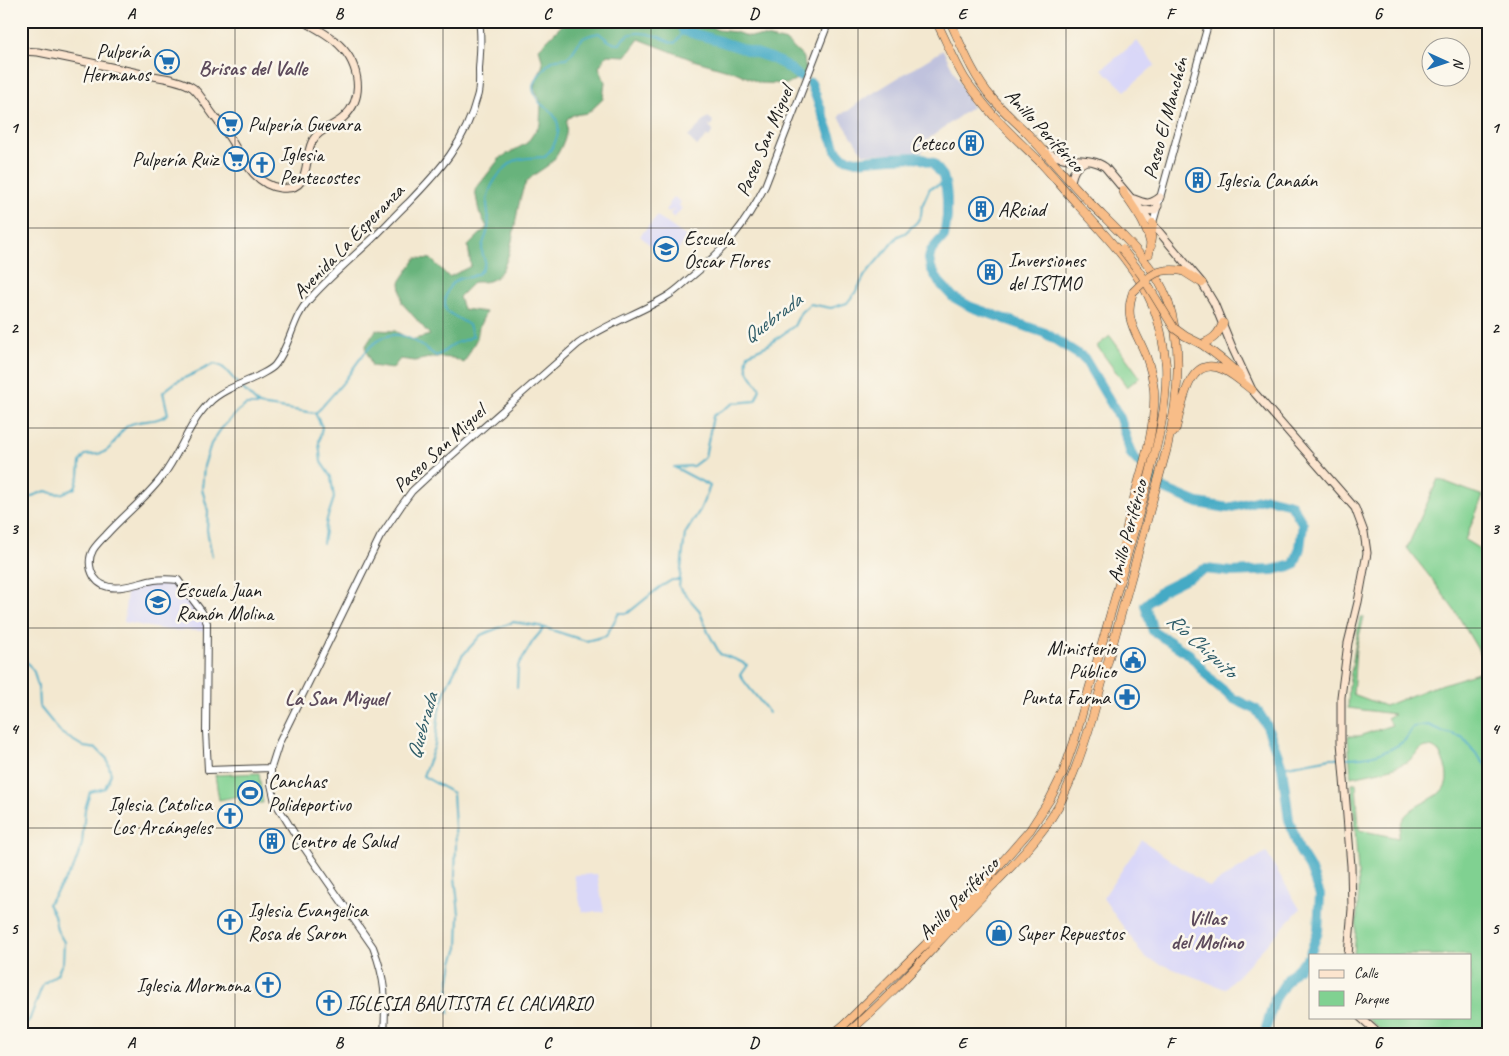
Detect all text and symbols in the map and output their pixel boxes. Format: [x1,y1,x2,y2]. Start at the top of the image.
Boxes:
text: A [127,4,137,24]
text: B [335,4,345,24]
text: C [543,4,553,24]
text: D [749,4,760,24]
text: E [958,4,969,24]
text: F [1166,4,1177,24]
text: G [1374,4,1384,24]
north arrow [1422,38,1472,88]
place label: Pulpería Hermanos [82,39,152,87]
supermarket icon: Pulpería Hermanos [154,49,180,75]
street label: Paseo El Manchén [1137,54,1194,182]
district label: Brisas del Valle [199,55,309,81]
text: N [1450,58,1467,70]
street label: Paseo San Miguel [730,79,800,200]
street label: Anillo Periférico [1000,83,1091,179]
supermarket icon: Pulpería Guevara [217,111,243,137]
place label: Pulpería Guevara [248,112,362,137]
text: 1 [10,118,19,138]
text: 1 [1491,118,1500,138]
building icon: Ceteco [958,130,984,156]
place label: Ceteco [911,131,955,156]
place label: Iglesia Pentecostes [280,142,361,190]
supermarket icon: Pulpería Ruiz [223,146,249,172]
place label: Pulpería Ruiz [132,147,221,172]
church icon: Iglesia Pentecostes [249,152,275,178]
building icon: Iglesia Canaán [1185,167,1211,193]
place label: Iglesia Canaán [1216,168,1318,193]
street label: Avenida La Esperanza [287,178,410,304]
building icon: ARciad [968,196,994,222]
place label: ARciad [998,197,1048,222]
place label: Escuela Óscar Flores [684,226,771,274]
school or university icon: Escuela Óscar Flores [653,236,679,262]
place label: Inversiones del ISTMO [1008,248,1087,296]
building icon: Inversiones del ISTMO [977,259,1003,285]
water label: Quebrada [737,286,808,349]
text: 2 [10,318,19,338]
text: 2 [1491,318,1500,338]
street label: Paseo San Miguel [388,397,493,498]
street label: Anillo Periférico [1102,475,1154,585]
text: 3 [10,519,19,539]
text: 3 [1491,519,1500,539]
place label: Escuela Juan Ramón Molina [176,578,275,626]
school or university icon: Escuela Juan Ramón Molina [145,589,171,615]
water label: Río Chiquito [1162,607,1245,686]
place label: Ministerio Público [1047,636,1118,684]
public building icon: Ministerio Público [1120,647,1146,673]
pharmacy icon: Punta Farma [1114,684,1140,710]
district label: La San Miguel [285,685,392,711]
place label: Punta Farma [1021,685,1111,710]
water label: Quebrada [400,688,444,762]
text: 4 [10,719,19,739]
text: 4 [1491,719,1500,739]
place label: Canchas Polideportivo [268,769,352,817]
sports icon: Canchas Polideportivo [237,780,263,806]
place label: Iglesia Catolica Los Arcángeles [108,792,214,840]
church icon: Iglesia Catolica Los Arcángeles [217,803,243,829]
building icon: Centro de Salud [259,828,285,854]
place label: Centro de Salud [290,829,400,854]
street label: Anillo Periférico [913,850,1005,945]
place label: Iglesia Evangelica Rosa de Saron [248,898,369,946]
district label: Villas del Molino [1171,905,1245,955]
church icon: Iglesia Evangelica Rosa de Saron [217,909,243,935]
text: 5 [11,919,20,939]
text: 5 [1492,919,1501,939]
shop icon: Super Repuestos [986,920,1012,946]
place label: Super Repuestos [1016,921,1126,946]
legend [1309,954,1472,1018]
text: Calle [1354,964,1379,983]
church icon: Iglesia Mormona [255,972,281,998]
place label: Iglesia Mormona [136,973,252,998]
church icon: IGLESIA BAUTISTA EL CALVARIO [316,990,342,1016]
text: Parque [1354,990,1390,1009]
place label: IGLESIA BAUTISTA EL CALVARIO [346,991,594,1016]
text: A [127,1033,137,1053]
text: B [335,1033,345,1053]
text: C [543,1033,553,1053]
text: D [749,1033,760,1053]
text: E [958,1033,969,1053]
text: F [1166,1033,1177,1053]
text: G [1374,1033,1384,1053]

